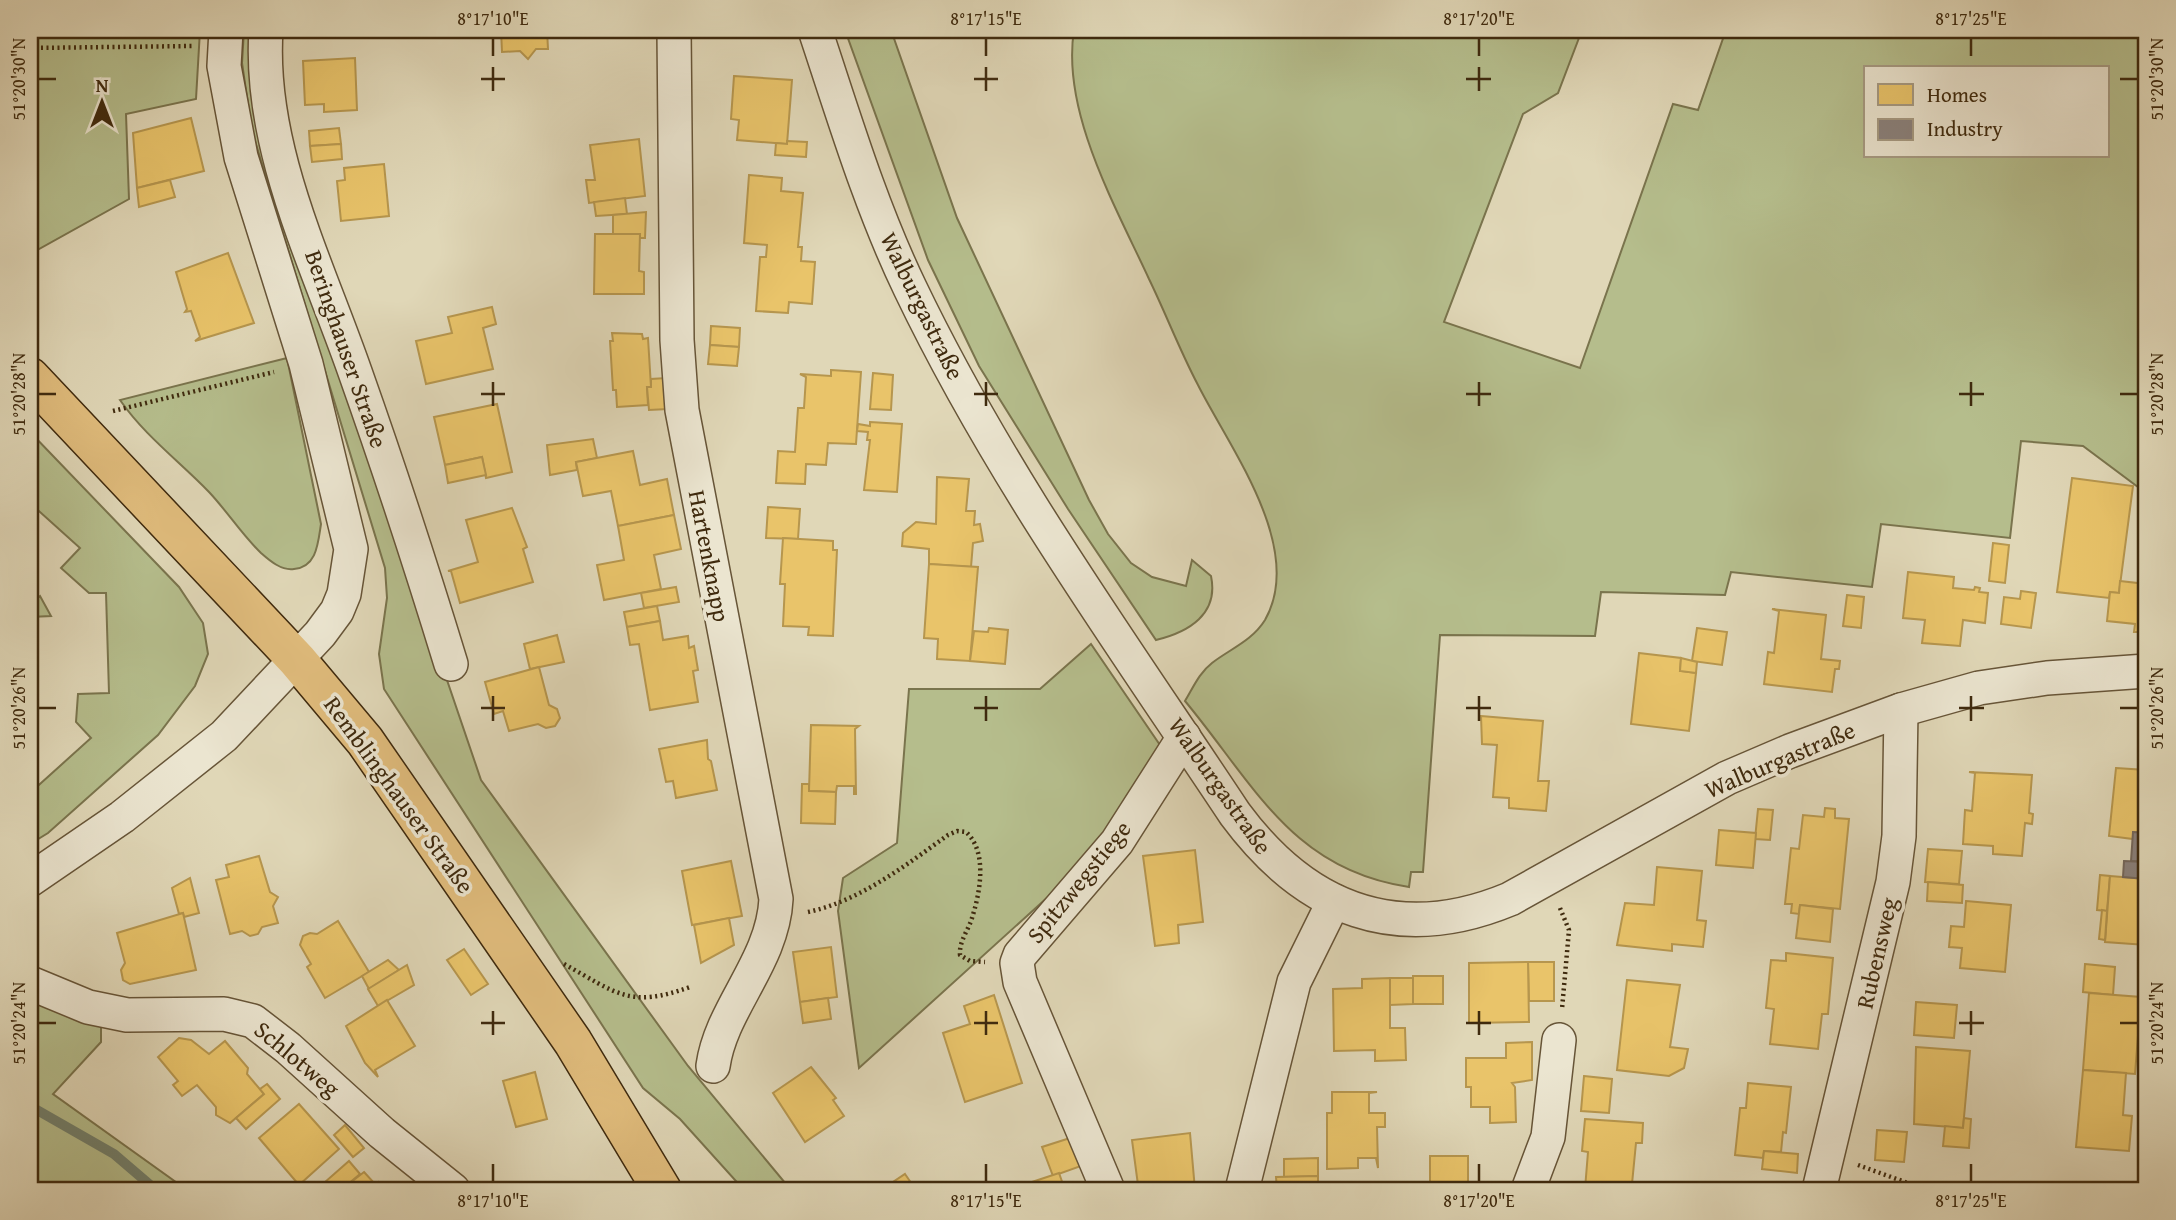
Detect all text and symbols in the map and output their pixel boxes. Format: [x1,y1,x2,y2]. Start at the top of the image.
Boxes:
text: 8°17'10"E [457,5,529,32]
text: 8°17'15"E [950,5,1022,32]
text: 8°17'20"E [1443,5,1515,32]
text: 8°17'25"E [1935,5,2007,32]
text: 51°20'30"N [5,37,32,120]
text: 51°20'30"N [2143,37,2170,120]
north arrow [66,66,136,136]
legend [1864,66,2110,158]
text: N [96,71,109,99]
text: Homes [1927,79,1987,110]
text: Industry [1927,113,2003,144]
street label: Walburgastraße [872,226,973,386]
street label: Beringhauser Straße [296,245,397,452]
text: 51°20'28"N [5,352,32,435]
text: 51°20'28"N [2143,352,2170,435]
street label: Hartenknapp [680,487,739,625]
text: 51°20'26"N [5,666,32,749]
text: 51°20'26"N [2143,666,2170,749]
street label: Remblinghauser Straße [316,689,483,901]
street label: Walburgastraße [1160,710,1281,861]
street label: Walburgastraße [1699,712,1860,807]
street label: Spitzwegstiege [1018,813,1139,951]
street label: Rubensweg [1847,894,1906,1012]
text: 51°20'24"N [5,981,32,1064]
text: 51°20'24"N [2143,981,2170,1064]
street label: Schlotweg [247,1012,348,1105]
text: 8°17'10"E [457,1187,529,1214]
text: 8°17'15"E [950,1187,1022,1214]
text: 8°17'20"E [1443,1187,1515,1214]
text: 8°17'25"E [1935,1187,2007,1214]

